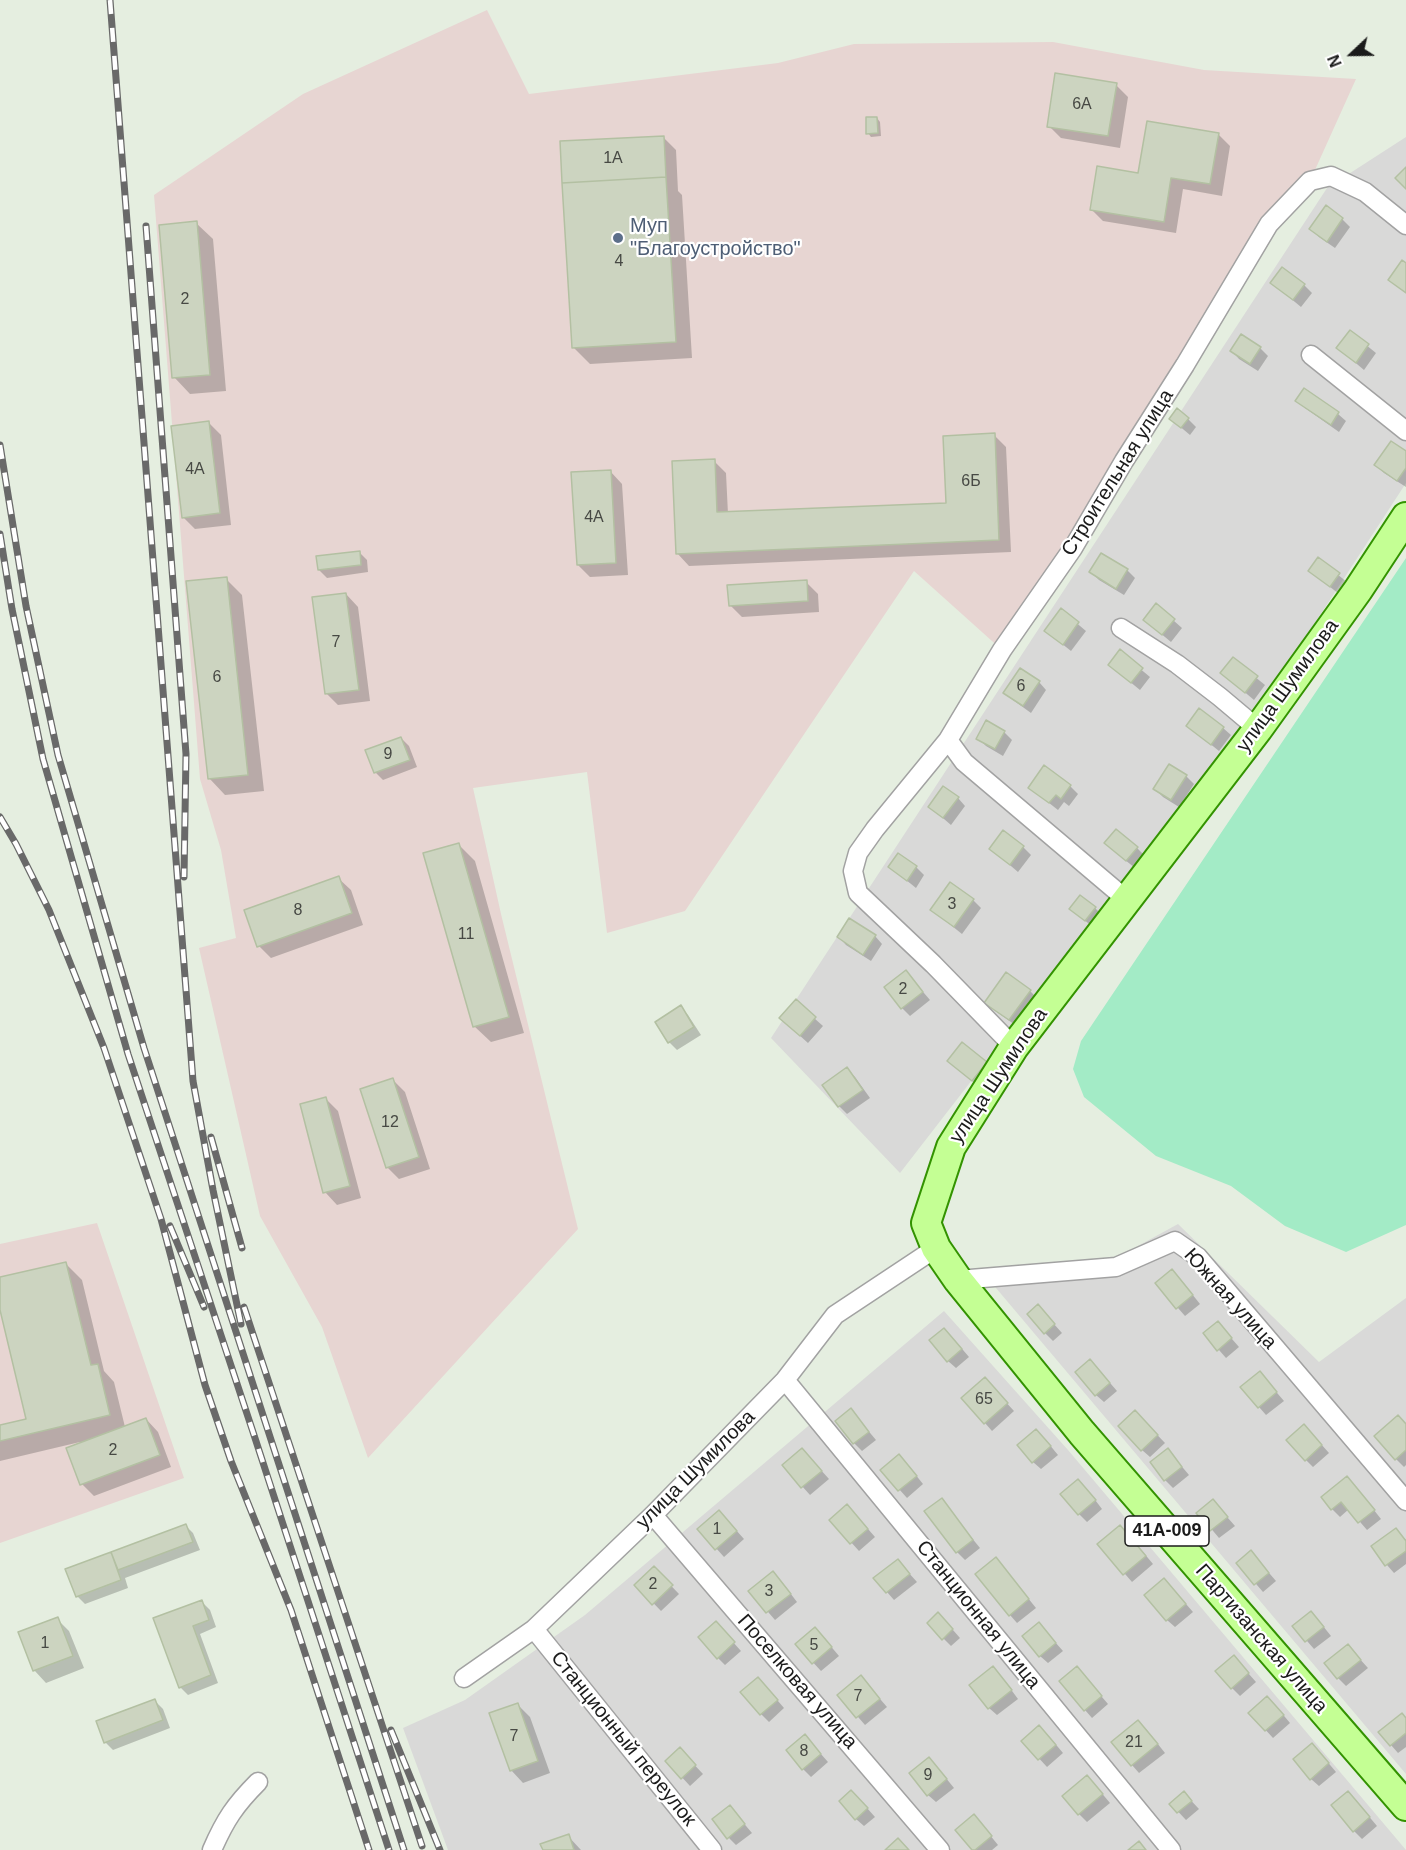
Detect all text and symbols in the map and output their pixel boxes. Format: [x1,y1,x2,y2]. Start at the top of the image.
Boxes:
north arrow [1322,24,1382,84]
text: N [1325,52,1345,69]
house number: 6А [1072,95,1092,115]
house number: 1А [603,149,623,169]
place label: Муп "Благоустройство" [630,214,801,261]
marker: Муп "Благоустройство" [611,231,625,245]
house number: 4 [615,252,623,272]
house number: 2 [181,290,189,310]
street label: Строительная улица [1057,385,1179,561]
house number: 4А [185,460,205,480]
house number: 6Б [961,472,981,492]
house number: 4А [584,508,604,528]
street label: улица Шумилова [1232,615,1344,757]
house number: 7 [332,633,340,653]
house number: 6 [213,668,221,688]
house number: 6 [1017,677,1025,697]
house number: 9 [384,745,392,765]
house number: 3 [948,895,956,915]
house number: 8 [294,901,302,921]
house number: 11 [458,925,474,945]
house number: 2 [899,980,907,1000]
street label: улица Шумилова [945,1004,1053,1148]
house number: 12 [381,1113,399,1133]
street label: Южная улица [1179,1244,1281,1354]
house number: 65 [975,1390,993,1410]
street label: улица Шумилова [632,1406,760,1534]
house number: 2 [109,1441,117,1461]
road number: 41А-009 [1125,1516,1209,1546]
house number: 1 [713,1520,721,1540]
street label: Станционная улица [911,1536,1045,1694]
street label: Партизанская улица [1190,1560,1332,1718]
house number: 2 [649,1575,657,1595]
house number: 3 [765,1582,773,1602]
street label: Поселковая улица [732,1610,862,1754]
house number: 1 [41,1634,49,1654]
house number: 5 [810,1636,818,1656]
street label: Станционный переулок [545,1647,701,1831]
house number: 7 [854,1687,862,1707]
house number: 7 [510,1727,518,1747]
house number: 21 [1125,1733,1143,1753]
house number: 8 [800,1742,808,1762]
house number: 9 [924,1766,932,1786]

